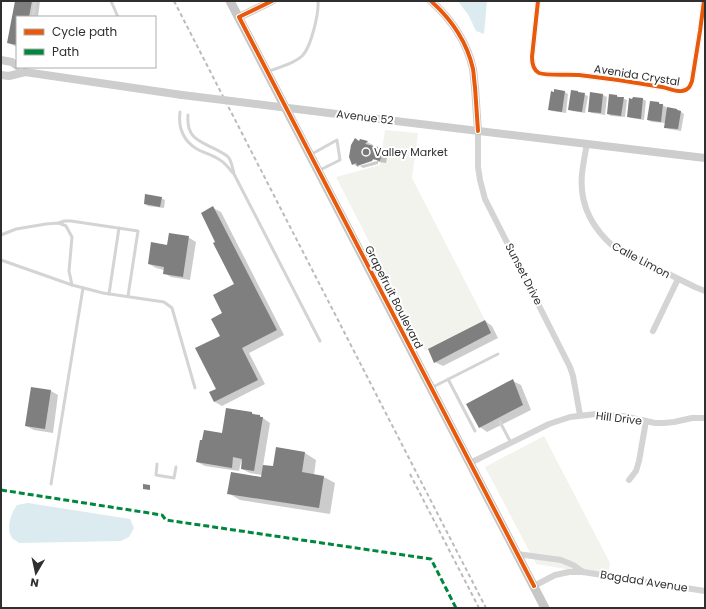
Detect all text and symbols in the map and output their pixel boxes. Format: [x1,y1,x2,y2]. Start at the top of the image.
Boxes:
legend [16,16,156,68]
text: Cycle path [52,23,117,40]
text: Path [52,43,79,60]
street label: Avenida Crystal [593,60,681,90]
street label: Avenue 52 [335,106,395,128]
place label: Valley Market [374,144,448,160]
marker: Valley Market [361,147,371,157]
street label: Calle Limon [609,238,673,282]
street label: Sunset Drive [502,240,547,308]
street label: Grapefruit Boulevard [361,242,427,352]
street label: Hill Drive [595,407,643,429]
north arrow [16,553,56,593]
street label: Bagdad Avenue [599,566,689,596]
text: N [29,574,40,591]

